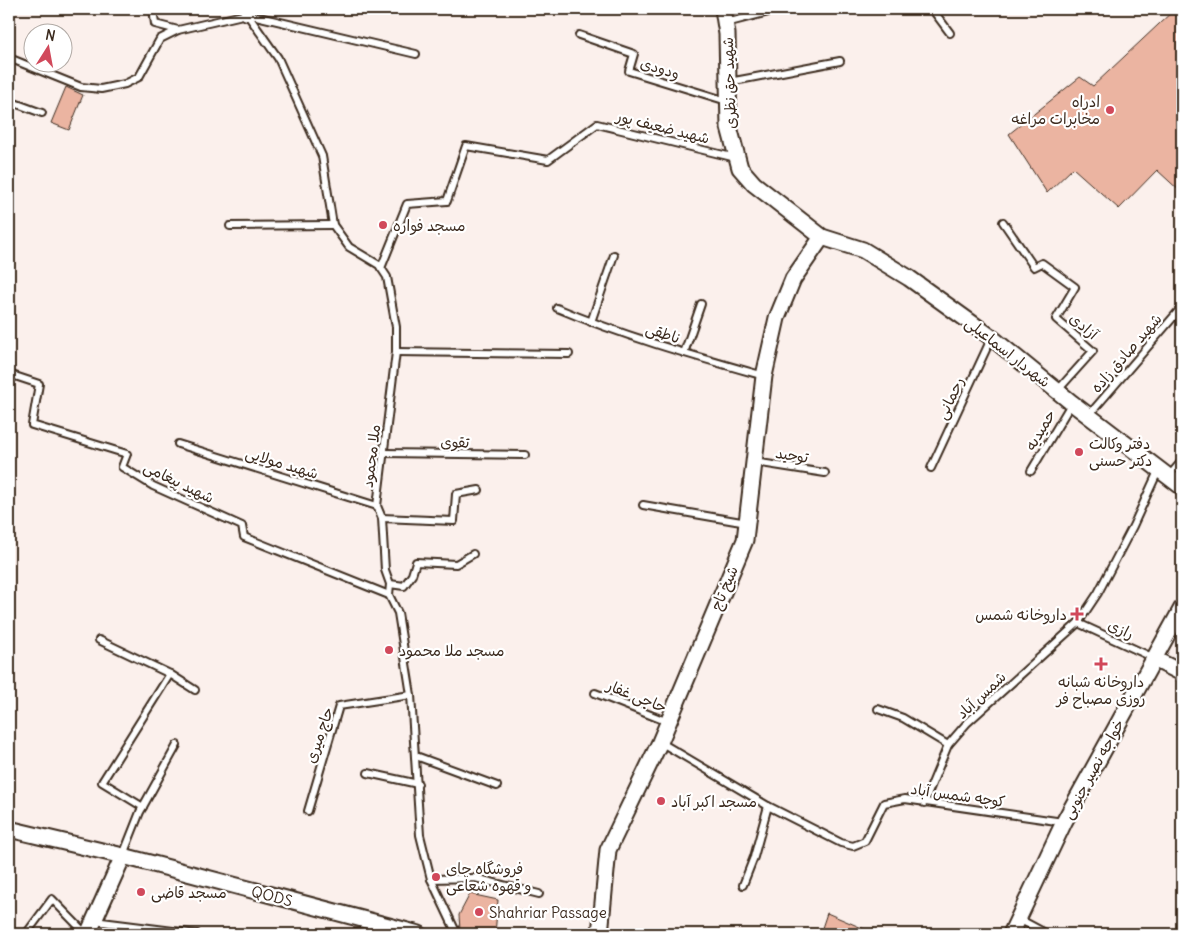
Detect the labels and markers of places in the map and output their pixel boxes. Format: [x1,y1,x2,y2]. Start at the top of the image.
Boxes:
place label: ادراه مخابرات مراغه [1012,92,1100,128]
marker: ادراه مخابرات مراغه [1104,104,1116,116]
place label: مسجد فواره [393,216,466,235]
marker: مسجد فواره [377,219,389,231]
place label: دفتر وکالت دکتر حسنی [1089,434,1152,471]
marker: دفتر وکالت دکتر حسنی [1073,446,1085,458]
place label: داروخانه شمس [975,605,1067,625]
marker: داروخانه شمس [1071,608,1083,620]
place label: مسجد ملا محمود [399,641,505,660]
marker: مسجد ملا محمود [383,644,395,656]
marker: داروخانه شبانه روزی مصباح فر [1095,658,1107,670]
place label: داروخانه شبانه روزی مصباح فر [1054,672,1146,709]
place label: مسجد اکبر آباد [671,792,757,811]
marker: مسجد اکبر آباد [655,795,667,807]
place label: فروشگاه چای و قهوه شعاعی [446,859,531,896]
marker: فروشگاه چای و قهوه شعاعی [430,871,442,883]
place label: مسجد قاضی [151,883,227,903]
marker: مسجد قاضی [135,886,147,898]
place label: Shahriar Passage [489,903,607,922]
marker: Shahriar Passage [473,906,485,918]

